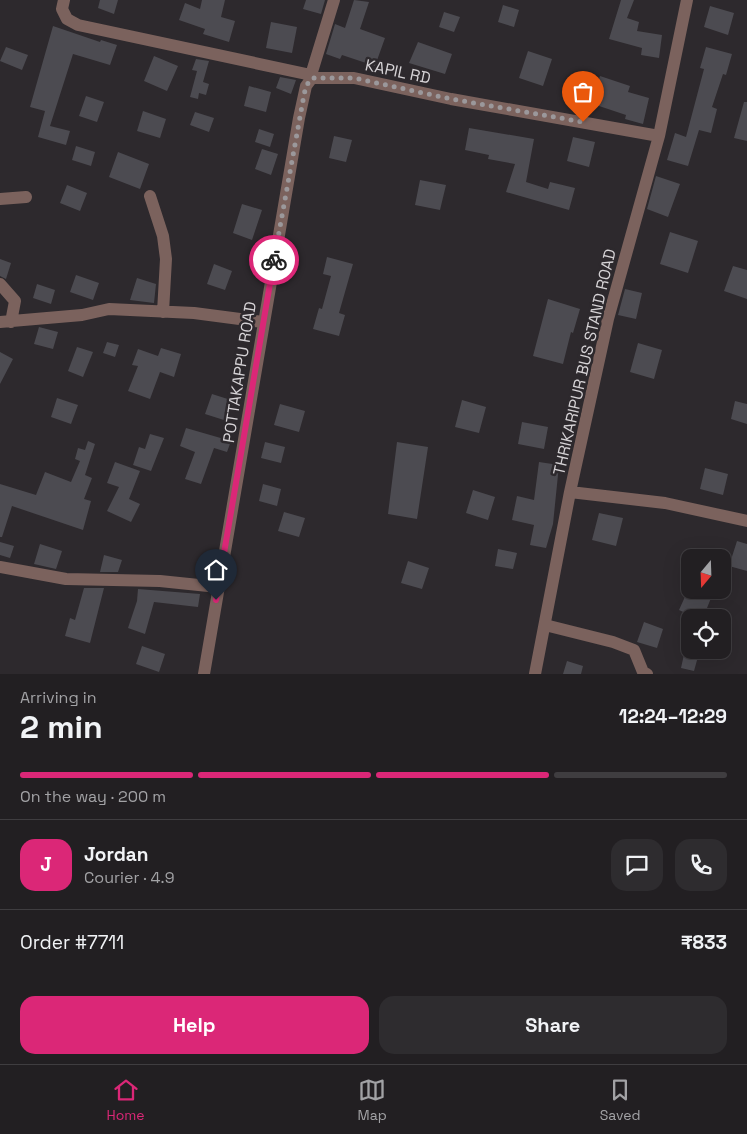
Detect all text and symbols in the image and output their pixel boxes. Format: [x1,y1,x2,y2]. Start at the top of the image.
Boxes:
street label: KAPIL RD [363,54,433,89]
pin [562,71,604,122]
icon: bag [569,78,597,106]
courier [249,235,299,285]
icon: bike [260,246,288,274]
street label: THRIKARIPUR BUS STAND ROAD [548,247,621,477]
street label: POTTAKAPPU ROAD [218,300,261,444]
pin [195,549,237,600]
north arrow [681,549,731,599]
map controls [681,549,731,659]
icon: home [202,556,230,584]
button: locate [681,609,731,659]
text: Arriving in [20,687,97,708]
text: 12:24–12:29 [619,704,727,729]
text: 2 min [20,707,103,747]
text: On the way · 200 m [20,786,166,807]
button: chat [611,839,663,891]
button: phone [675,839,727,891]
text: Jordan [84,842,149,867]
text: J [40,852,52,877]
text: Courier · 4.9 [84,867,174,888]
text: Order #7711 [20,930,124,955]
text: ₹833 [681,930,727,955]
button: Help [20,996,369,1054]
button: Share [379,996,727,1054]
tab: Home [106,1076,145,1124]
tab: Map [358,1076,387,1124]
tab: Saved [600,1076,641,1124]

